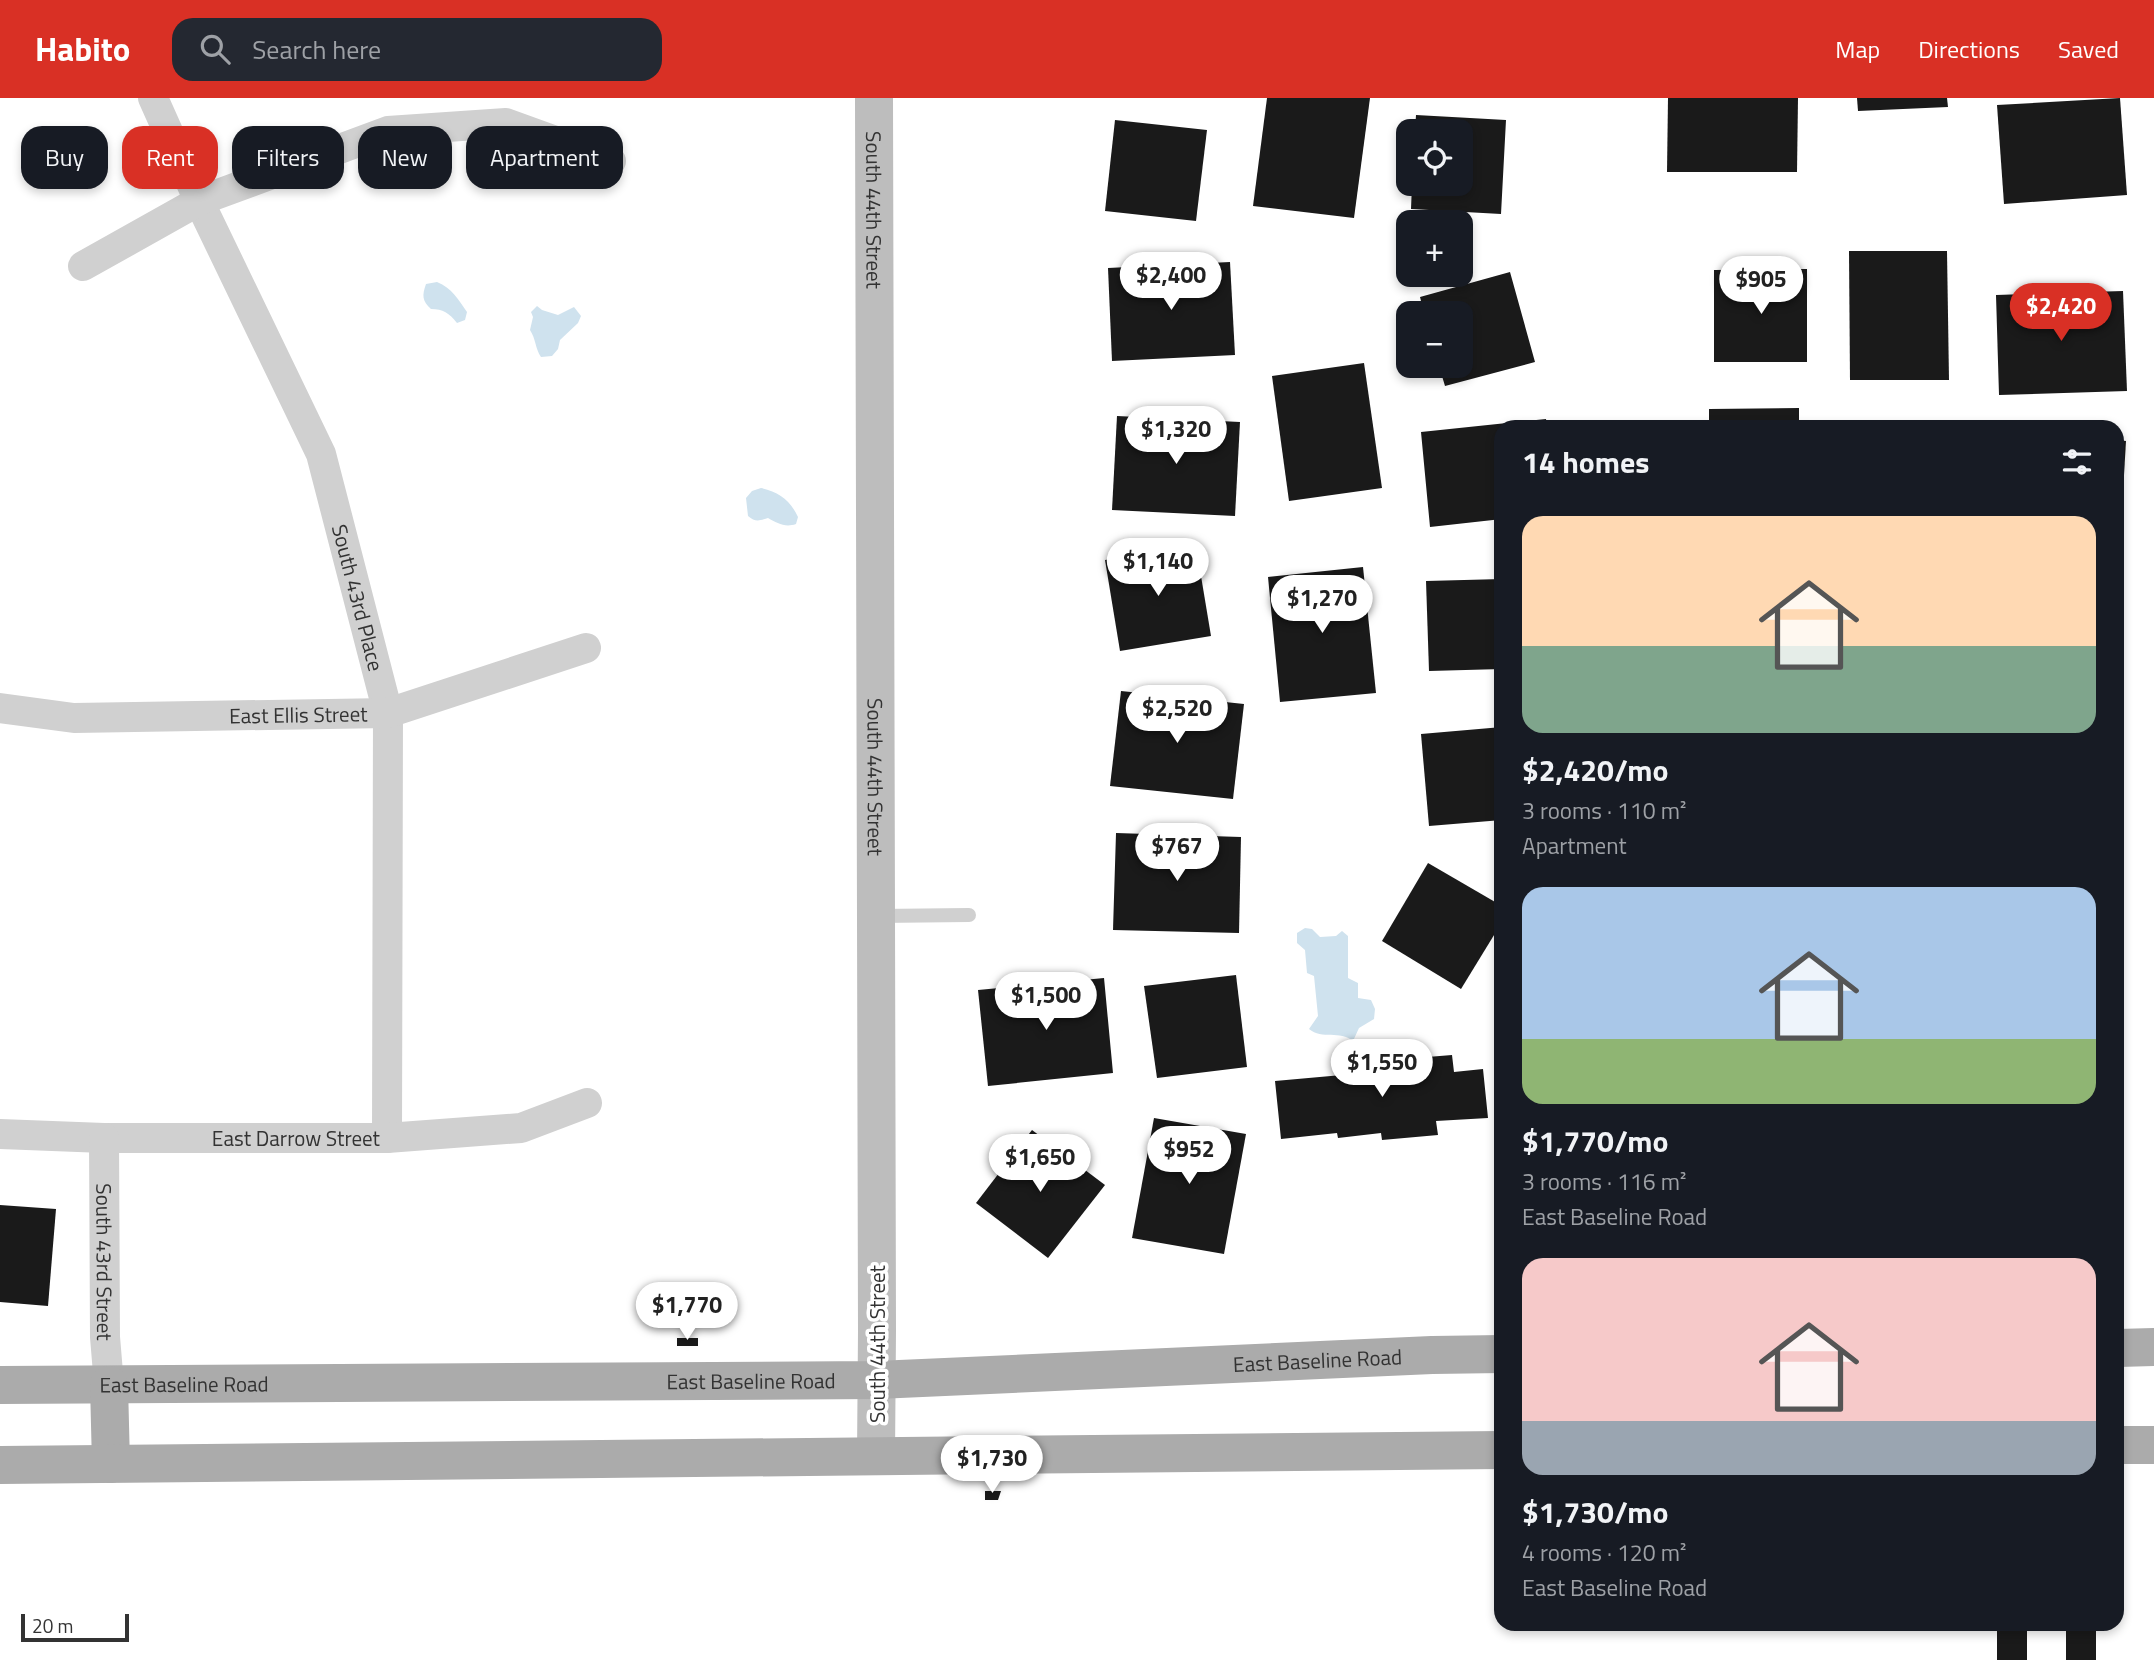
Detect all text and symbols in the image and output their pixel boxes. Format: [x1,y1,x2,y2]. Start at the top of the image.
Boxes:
search box [172,18,662,81]
text: Habito [35,24,130,74]
icon: search [196,30,234,68]
text: Search here [252,30,381,69]
text: Map [1835,31,1880,67]
text: Directions [1918,31,2020,67]
text: Saved [2058,31,2119,67]
map controls [1396,119,1473,378]
button: locate [1396,119,1473,196]
chip: Buy [21,126,108,189]
chip: Rent [122,126,218,189]
chip: Filters [232,126,344,189]
chip: New [358,126,452,189]
chip: Apartment [466,126,623,189]
street label: South 44th Street [858,131,890,290]
button: + [1396,210,1473,287]
pin: $2,400 [1114,252,1228,312]
pin: $905 [1720,256,1802,316]
text: $2,400 [1136,257,1206,292]
text: $905 [1735,261,1787,296]
pin: $2,420 [2004,284,2118,343]
text: $2,420 [2026,288,2096,323]
button: − [1396,301,1473,378]
pin: $1,320 [1119,406,1233,466]
text: $1,320 [1141,411,1211,446]
text: 14 homes [1522,439,1649,485]
icon: filters [2058,443,2096,481]
street label: South 43rd Place [324,521,393,675]
pin: $1,140 [1101,538,1215,598]
text: $1,140 [1123,543,1193,578]
icon: home [1746,562,1872,688]
pin: $1,270 [1265,575,1379,635]
text: $1,270 [1287,580,1357,615]
pin: $2,520 [1120,686,1234,745]
text: $2,520 [1142,690,1212,725]
street label: East Ellis Street [229,697,368,732]
street label: South 44th Street [859,698,892,857]
text: $2,420/mo [1522,747,1668,793]
text: 3 rooms · 110 m² [1522,793,1686,828]
pin: $767 [1136,824,1218,883]
text: $767 [1151,828,1203,863]
text: Apartment [1522,828,1627,863]
icon: home [1746,933,1872,1059]
pin: $1,500 [989,972,1103,1032]
text: $1,500 [1011,977,1081,1012]
pin: $1,550 [1325,1040,1439,1099]
text: $1,550 [1347,1044,1417,1079]
text: $1,770/mo [1522,1118,1668,1164]
street label: East Darrow Street [212,1122,381,1154]
pin: $952 [1148,1126,1230,1186]
text: $952 [1163,1131,1215,1166]
pin: $1,650 [983,1134,1097,1194]
text: $1,650 [1005,1139,1075,1174]
text: 3 rooms · 116 m² [1522,1164,1686,1199]
street label: South 43rd Street [88,1183,121,1341]
text: East Baseline Road [1522,1199,1707,1234]
street label: South 44th Street [861,1264,893,1423]
pin: $1,770 [630,1282,744,1342]
text: $1,770 [652,1287,722,1322]
icon: home [1746,1304,1872,1430]
street label: East Baseline Road [1232,1340,1403,1380]
street label: East Baseline Road [666,1364,836,1397]
street label: East Baseline Road [99,1367,269,1400]
pin: $1,730 [935,1436,1049,1495]
text: $1,730 [957,1440,1027,1475]
text: $1,730/mo [1522,1489,1668,1535]
text: 4 rooms · 120 m² [1522,1535,1686,1570]
text: East Baseline Road [1522,1570,1707,1605]
scale bar [21,1611,130,1643]
text: 20 m [32,1611,73,1640]

